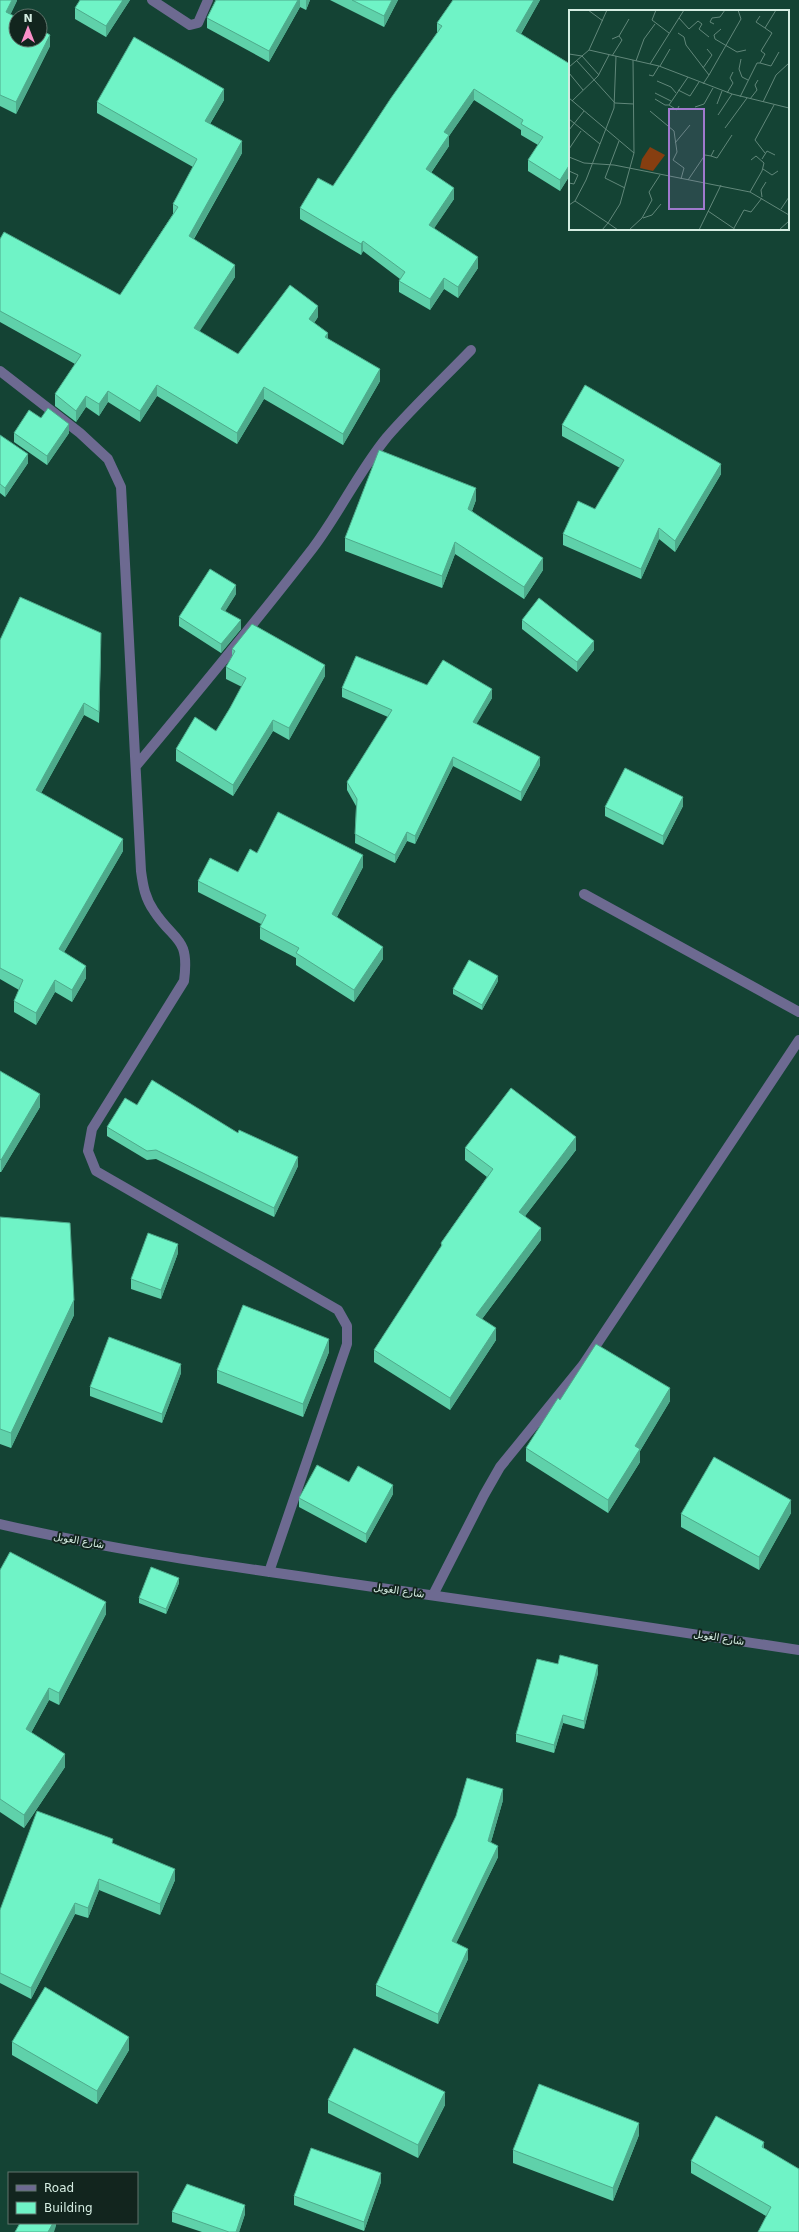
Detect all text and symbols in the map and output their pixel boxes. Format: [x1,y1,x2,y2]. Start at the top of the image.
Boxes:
north arrow [8,8,48,48]
inset map [569,10,789,230]
text: N [23,12,33,25]
street label: شارع الغويل [52,1531,105,1551]
street label: شارع الغويل [372,1581,425,1601]
street label: شارع الغويل [692,1628,745,1648]
legend [8,2172,138,2224]
text: Road [44,2181,74,2195]
text: Building [44,2201,93,2215]

